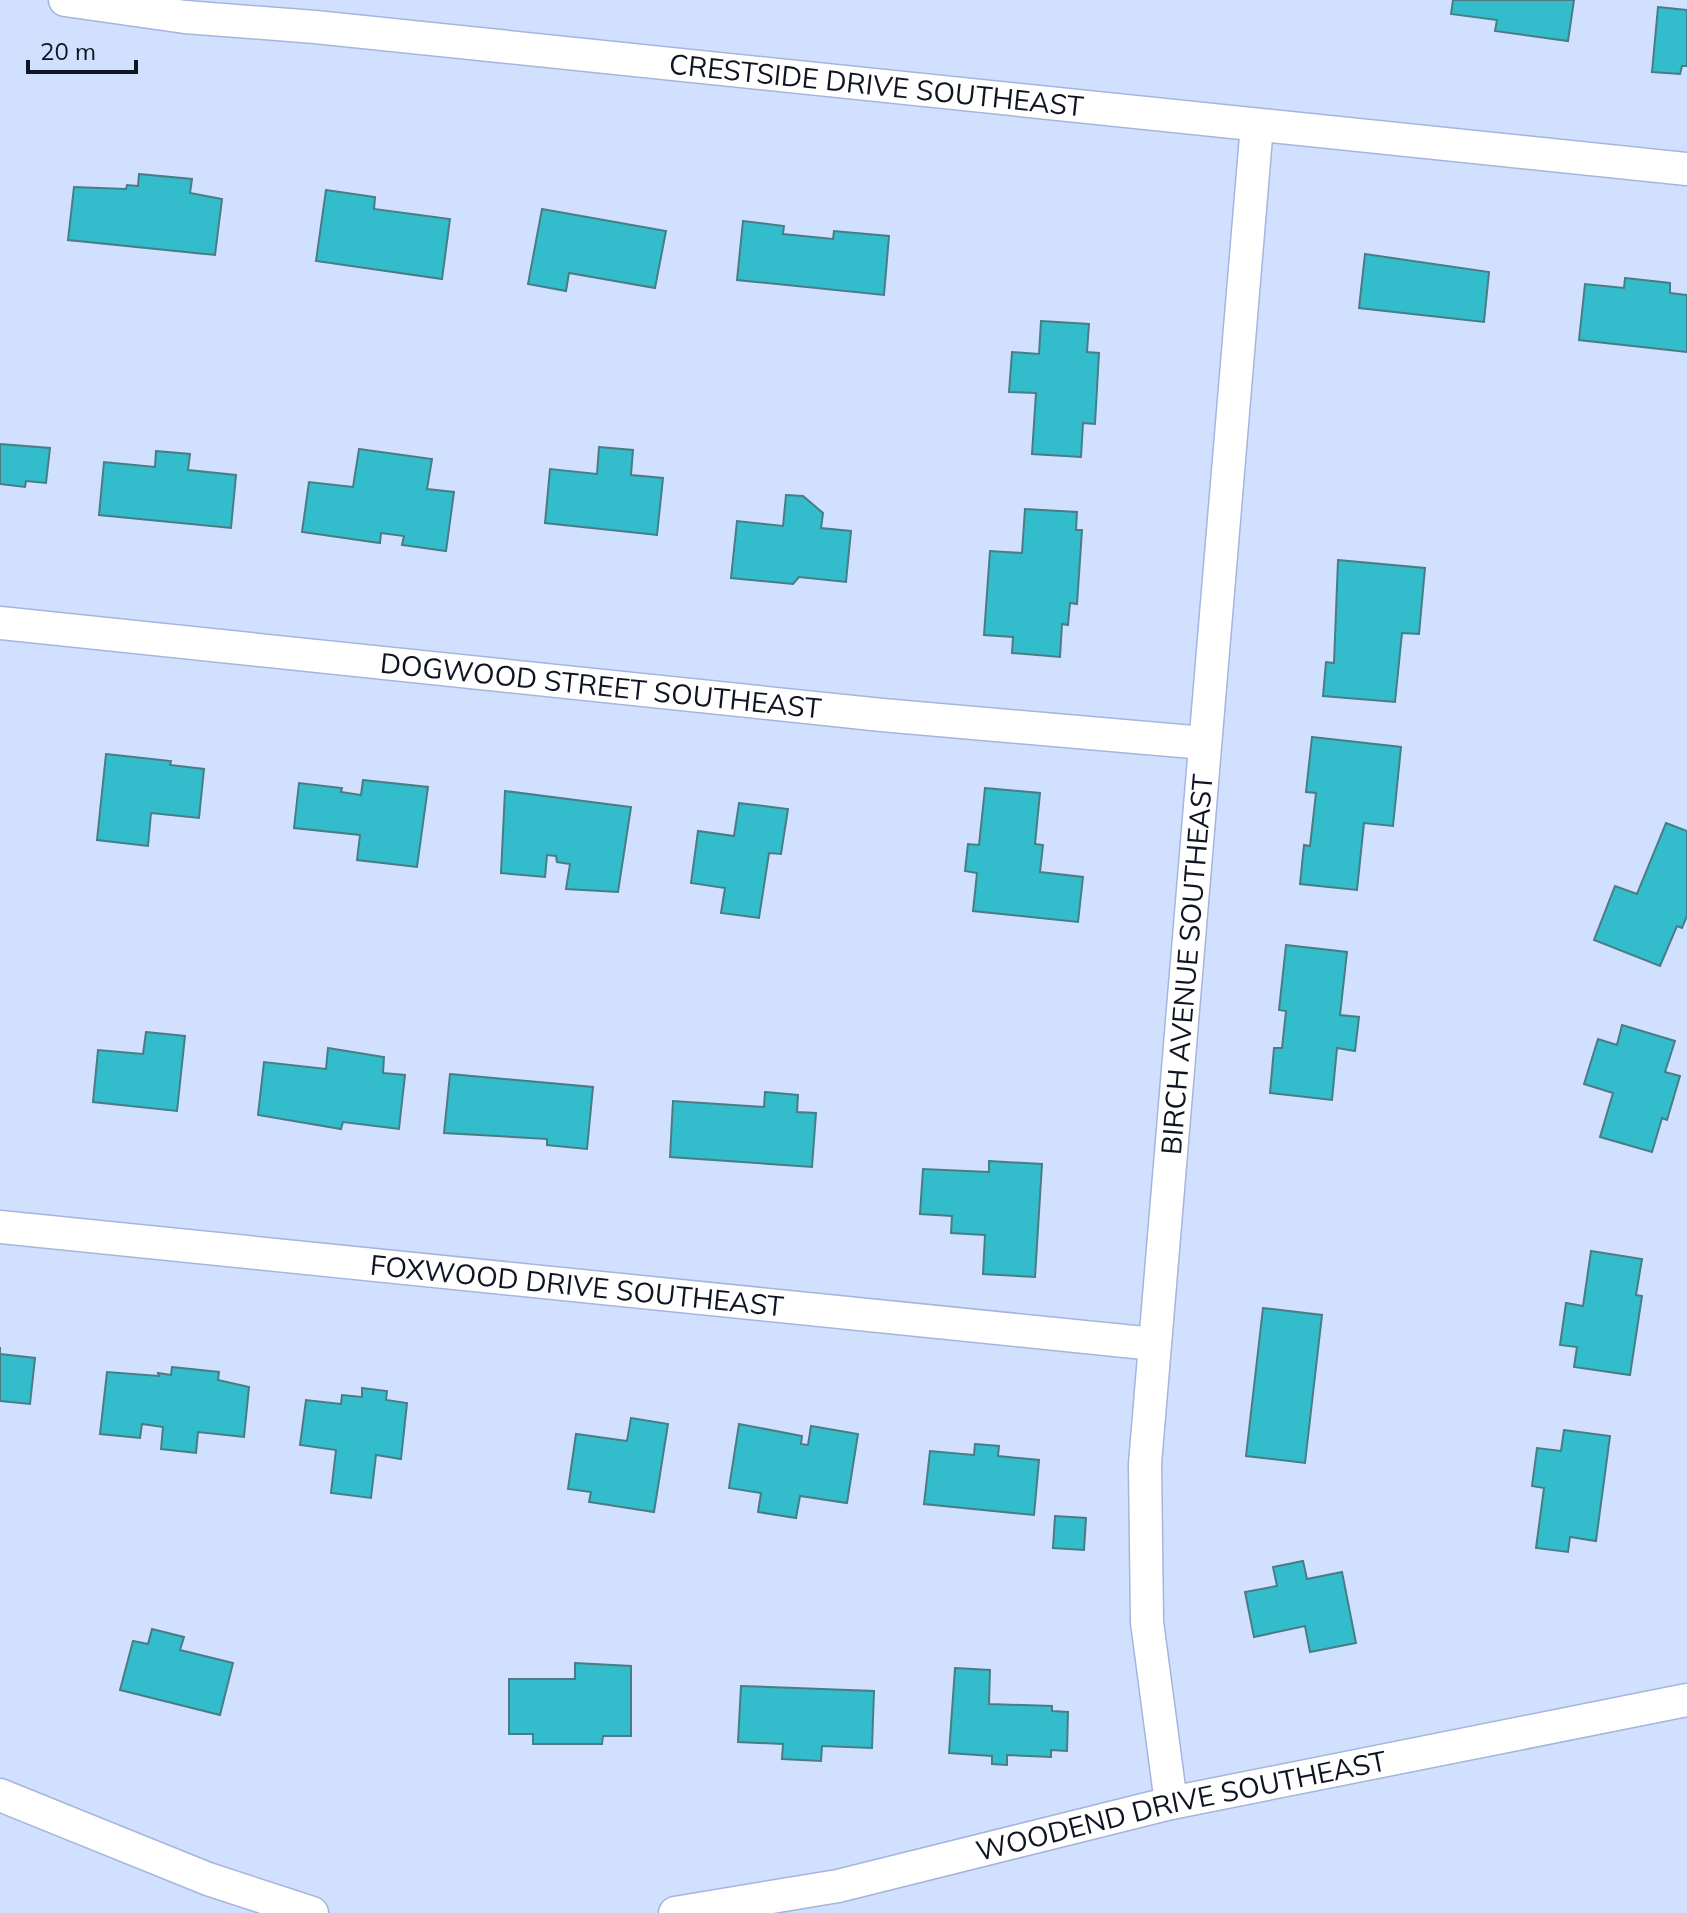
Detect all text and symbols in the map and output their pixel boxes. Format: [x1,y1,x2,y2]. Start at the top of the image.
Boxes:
scale bar [28,24,136,74]
text: 20 m [40,36,96,66]
street label: CRESTSIDE DRIVE SOUTHEAST [667,46,1086,123]
street label: DOGWOOD STREET SOUTHEAST [378,645,823,726]
street label: BIRCH AVENUE SOUTHEAST [1153,772,1220,1156]
street label: FOXWOOD DRIVE SOUTHEAST [369,1247,786,1323]
street label: WOODEND DRIVE SOUTHEAST [972,1742,1390,1868]

